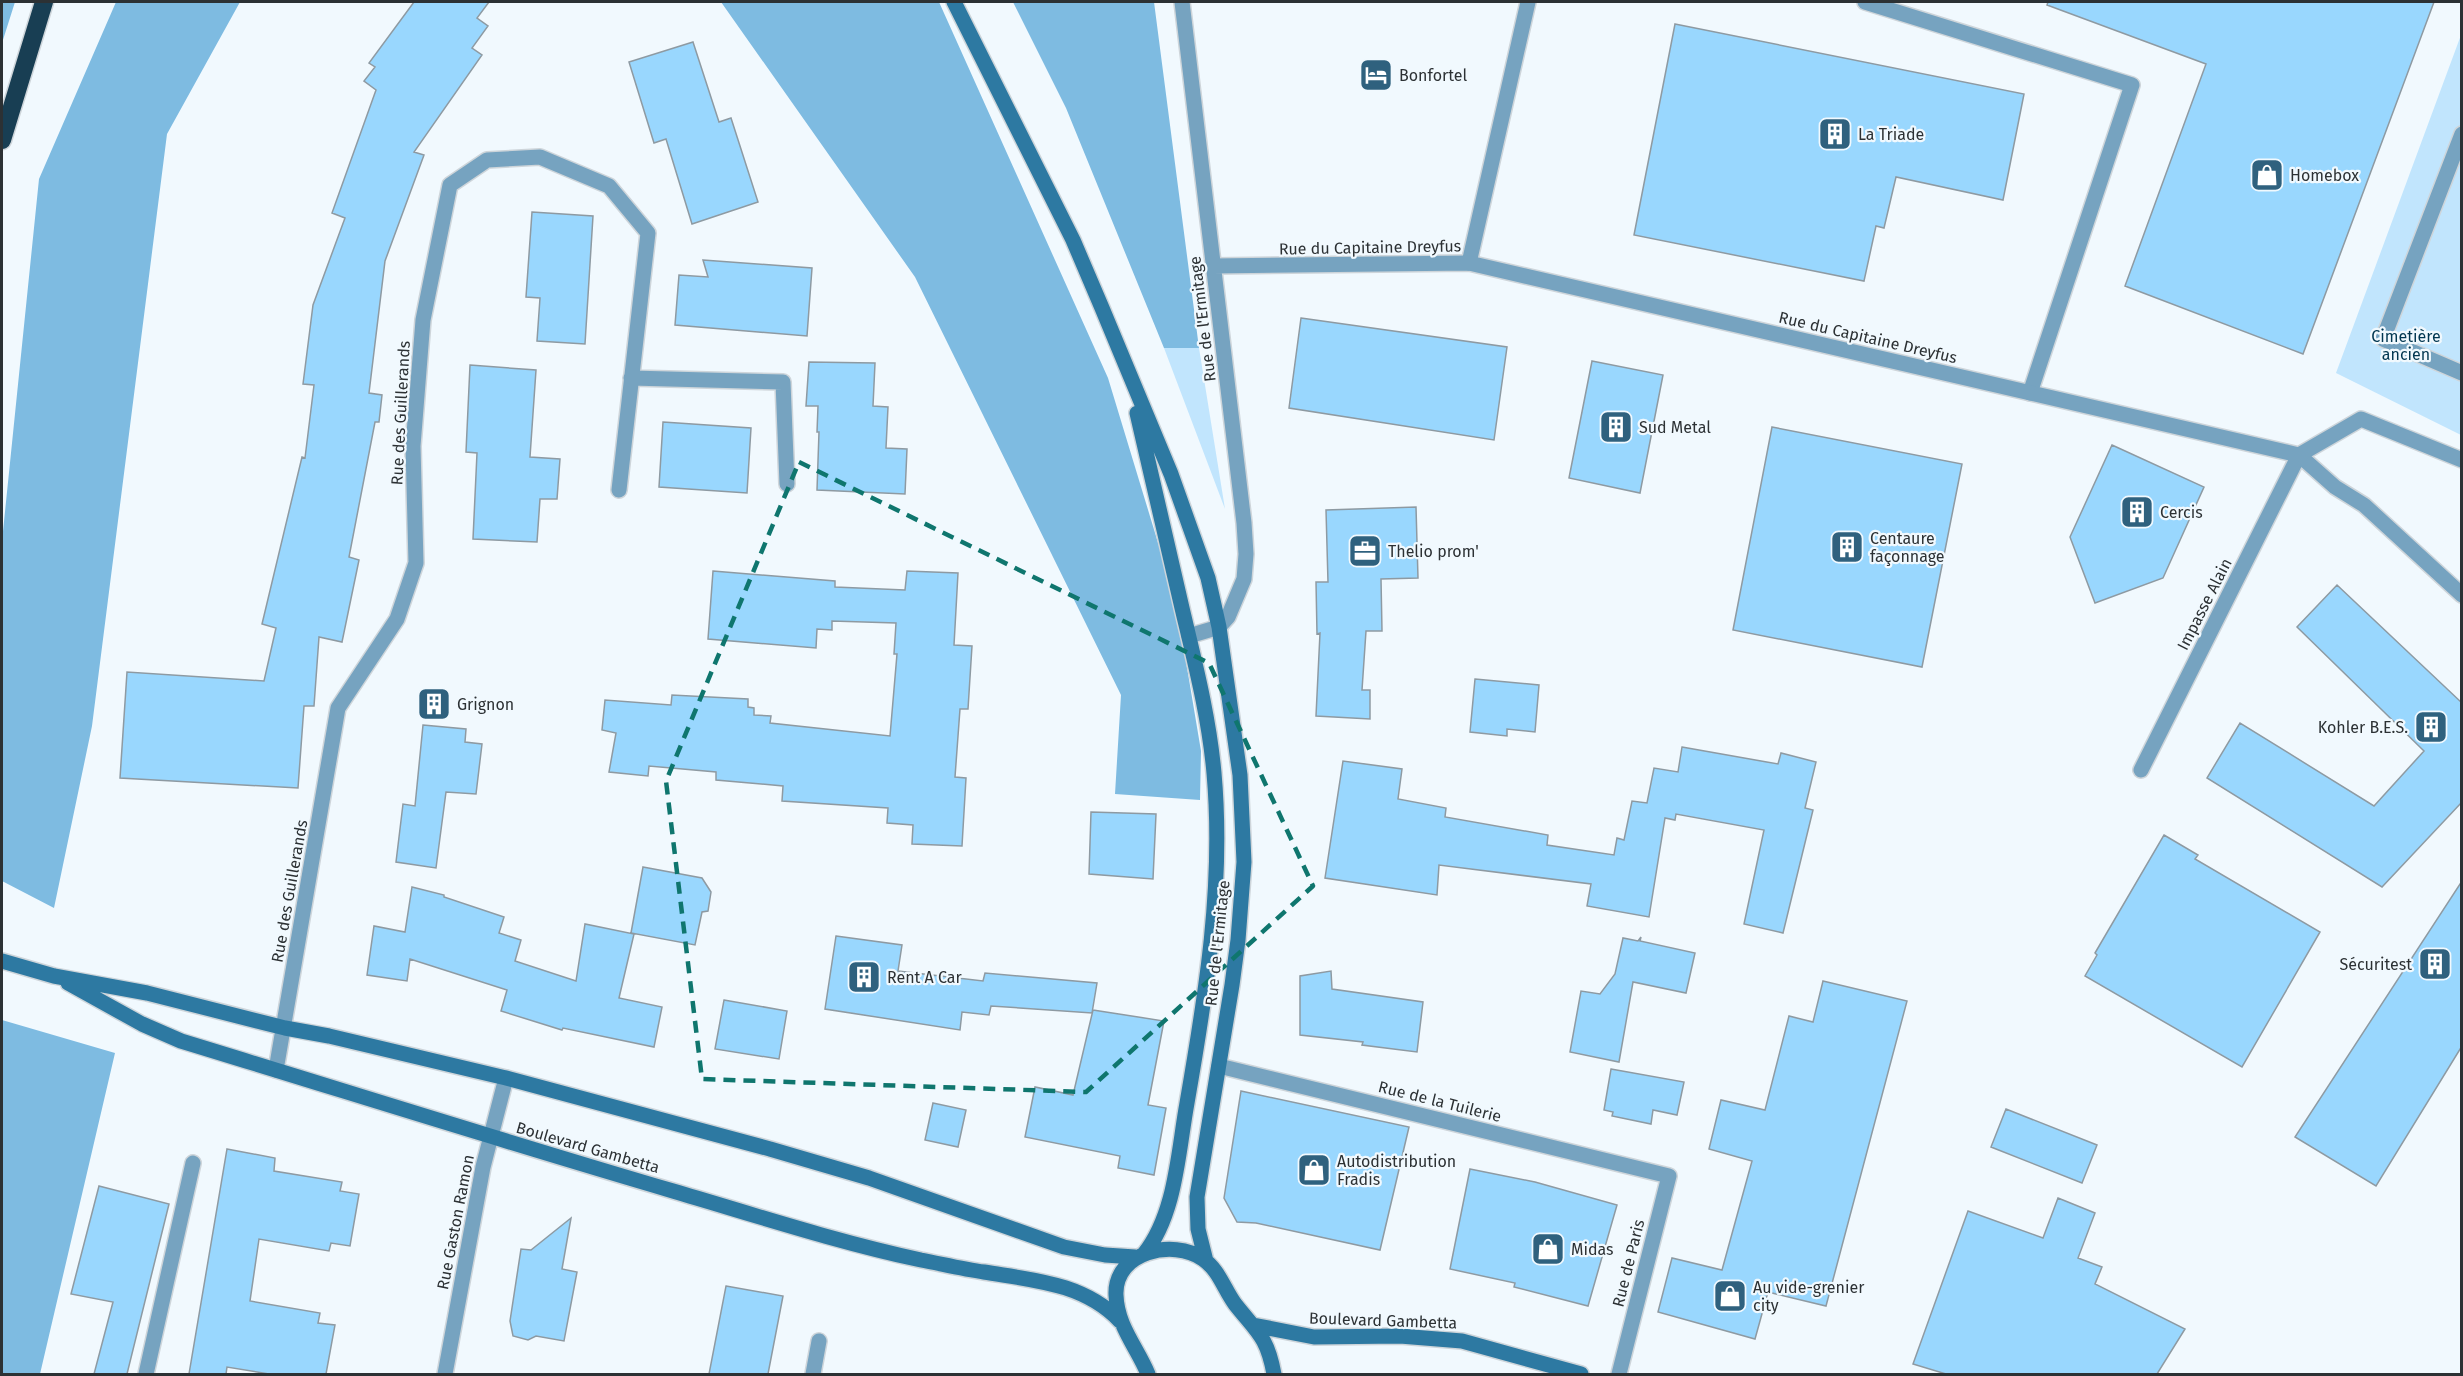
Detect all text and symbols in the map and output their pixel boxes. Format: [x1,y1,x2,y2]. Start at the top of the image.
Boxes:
hotel icon: Bonfortel [1358,57,1394,93]
place label: Bonfortel [1399,66,1467,85]
building icon: La Triade [1817,116,1853,152]
place label: La Triade [1858,125,1924,144]
shop icon: Homebox [2249,157,2285,193]
place label: Homebox [2290,166,2359,185]
street label: Rue du Capitaine Dreyfus [1279,236,1461,259]
street label: Rue de l'Ermitage [1185,255,1220,383]
street label: Rue du Capitaine Dreyfus [1777,308,1959,367]
park label: Cimetière ancien [2371,327,2441,364]
street label: Rue des Guillerands [387,340,414,486]
building icon: Sud Metal [1598,409,1634,445]
place label: Sud Metal [1639,418,1711,437]
building icon: Cercis [2119,494,2155,530]
place label: Cercis [2160,503,2203,522]
building icon: Centaure façonnage [1829,529,1865,565]
place label: Centaure façonnage [1870,529,1944,567]
office icon: Thelio prom' [1347,533,1383,569]
place label: Thelio prom' [1388,542,1479,561]
street label: Impasse Alain [2173,555,2236,653]
building icon: Grignon [416,686,452,722]
place label: Grignon [457,695,514,714]
building icon: Kohler B.E.S. [2413,709,2449,745]
place label: Kohler B.E.S. [2318,718,2408,737]
street label: Rue des Guillerands [268,818,311,964]
street label: Rue de l'Ermitage [1201,879,1234,1007]
building icon: Sécuritest [2417,946,2453,982]
place label: Sécuritest [2340,955,2412,974]
building icon: Rent A Car [846,959,882,995]
place label: Rent A Car [887,968,962,987]
street label: Rue de la Tuilerie [1376,1077,1503,1126]
street label: Boulevard Gambetta [514,1118,662,1177]
shop icon: Autodistribution Fradis [1296,1152,1332,1188]
place label: Autodistribution Fradis [1337,1152,1456,1189]
street label: Rue Gaston Ramon [433,1153,478,1291]
street label: Rue de Paris [1608,1217,1649,1309]
shop icon: Midas [1530,1231,1566,1267]
place label: Midas [1571,1240,1614,1259]
shop icon: Au vide-grenier city [1712,1278,1748,1314]
place label: Au vide-grenier city [1753,1278,1865,1315]
street label: Boulevard Gambetta [1309,1308,1457,1333]

